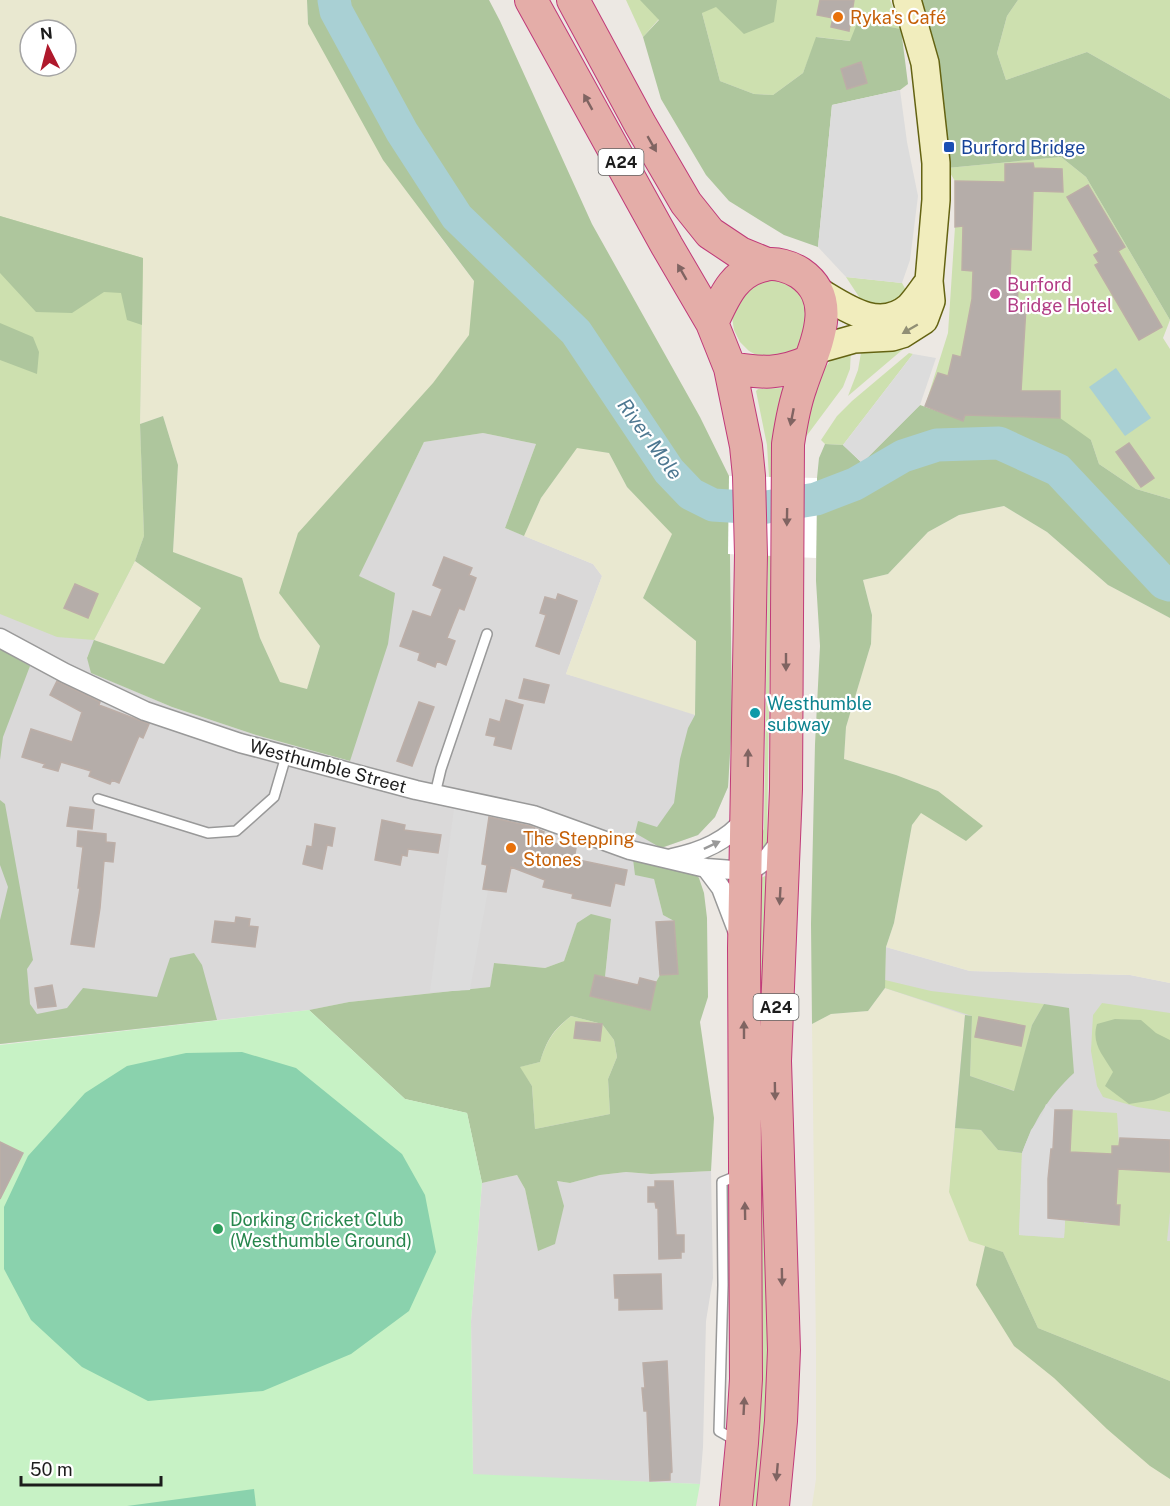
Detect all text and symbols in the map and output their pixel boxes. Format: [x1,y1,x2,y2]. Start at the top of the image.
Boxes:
place label: Ryka's Café [850,7,946,28]
marker: Ryka's Café [831,10,845,24]
north arrow [18,18,78,78]
text: N [39,23,54,44]
one-way arrow [583,93,593,110]
one-way arrow [646,135,656,152]
place label: Burford Bridge [961,137,1085,158]
marker: Burford Bridge [942,140,956,154]
road number: A24 [598,149,644,175]
one-way arrow [677,263,687,280]
place label: Burford Bridge Hotel [1007,274,1112,316]
marker: Burford Bridge Hotel [988,287,1002,301]
one-way arrow [902,324,918,335]
water label: River Mole [612,394,688,484]
one-way arrow [787,408,796,427]
one-way arrow [782,508,792,527]
one-way arrow [781,653,791,672]
place label: Westhumble subway [767,693,872,735]
marker: Westhumble subway [748,706,762,720]
street label: Westhumble Street [247,735,409,797]
one-way arrow [743,749,753,768]
place label: The Stepping Stones [523,828,635,870]
marker: The Stepping Stones [504,841,518,855]
one-way arrow [703,841,720,850]
one-way arrow [776,886,785,905]
road number: A24 [754,994,798,1020]
one-way arrow [739,1020,749,1039]
one-way arrow [771,1081,780,1100]
one-way arrow [740,1201,750,1220]
place label: Dorking Cricket Club (Westhumble Ground) [230,1209,412,1251]
marker: Dorking Cricket Club (Westhumble Ground) [211,1222,225,1236]
one-way arrow [777,1268,787,1287]
one-way arrow [740,1396,749,1415]
scale bar [21,1449,160,1487]
text: 50 m [30,1459,73,1480]
one-way arrow [772,1462,782,1481]

